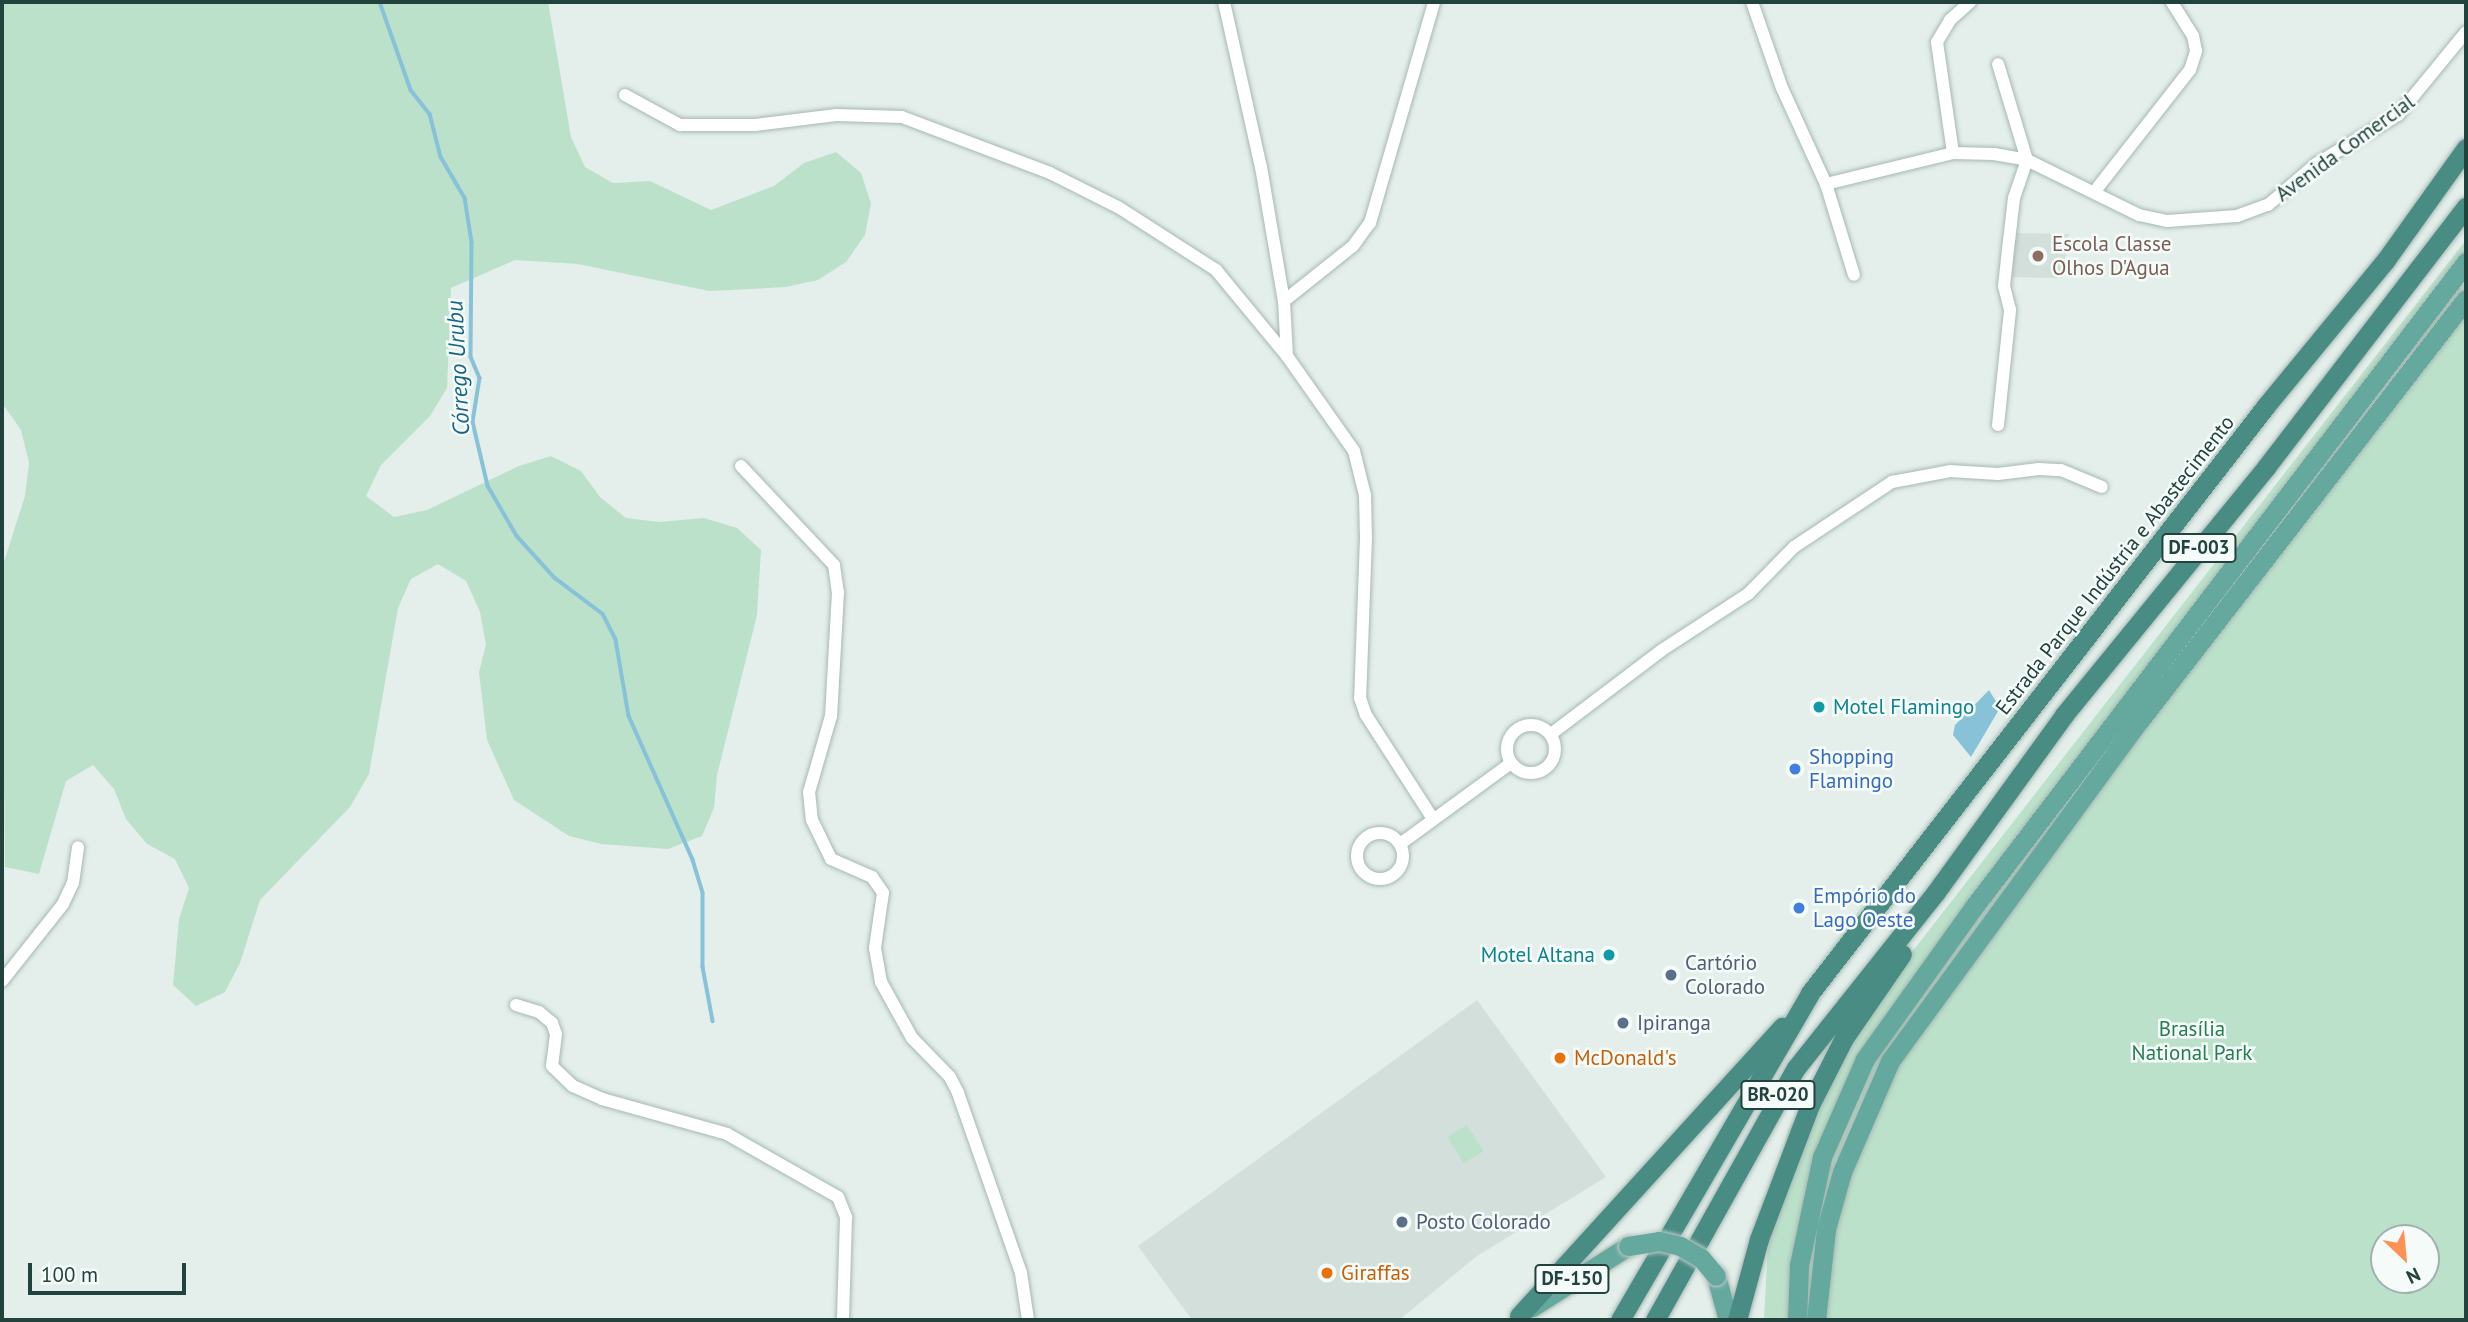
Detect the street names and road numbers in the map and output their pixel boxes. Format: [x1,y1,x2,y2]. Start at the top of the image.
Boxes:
street label: Avenida Comercial [2271,89,2419,207]
street label: Estrada Parque Indústria e Abastecimento [1990,410,2240,720]
road number: DF-003 [2160,533,2238,564]
road number: BR-020 [1740,1079,1816,1110]
road number: DF-150 [1534,1264,1610,1294]

